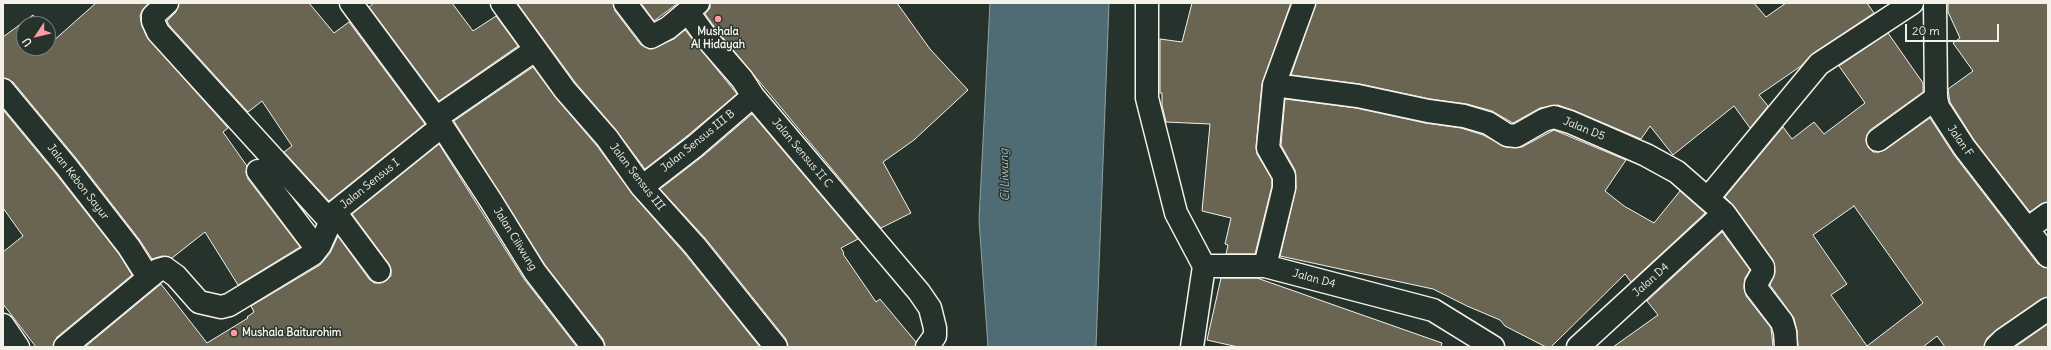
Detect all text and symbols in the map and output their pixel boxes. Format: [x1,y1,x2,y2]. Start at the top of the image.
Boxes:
marker: Mushala Al Hidayah [713,14,723,24]
north arrow [16,16,56,56]
scale bar [1907,16,2001,42]
text: 20 m [1912,23,1940,38]
place label: Mushala Al Hidayah [691,25,745,51]
text: U [19,35,35,49]
street label: Jalan Sensus III B [658,107,738,175]
street label: Jalan D5 [1561,115,1607,143]
street label: Jalan Sensus II C [769,116,835,190]
street label: Jalan F [1944,123,1976,159]
street label: Jalan Kebon Sayur [44,141,112,223]
street label: Jalan Sensus III [607,141,667,213]
water label: Ci Liwung [997,148,1013,202]
street label: Jalan Sensus I [338,156,402,212]
street label: Jalan Ciliwung [490,205,540,273]
street label: Jalan D4 [1630,260,1672,300]
street label: Jalan D4 [1291,267,1337,291]
place label: Mushala Baiturohim [242,326,341,340]
marker: Mushala Baiturohim [229,328,239,338]

